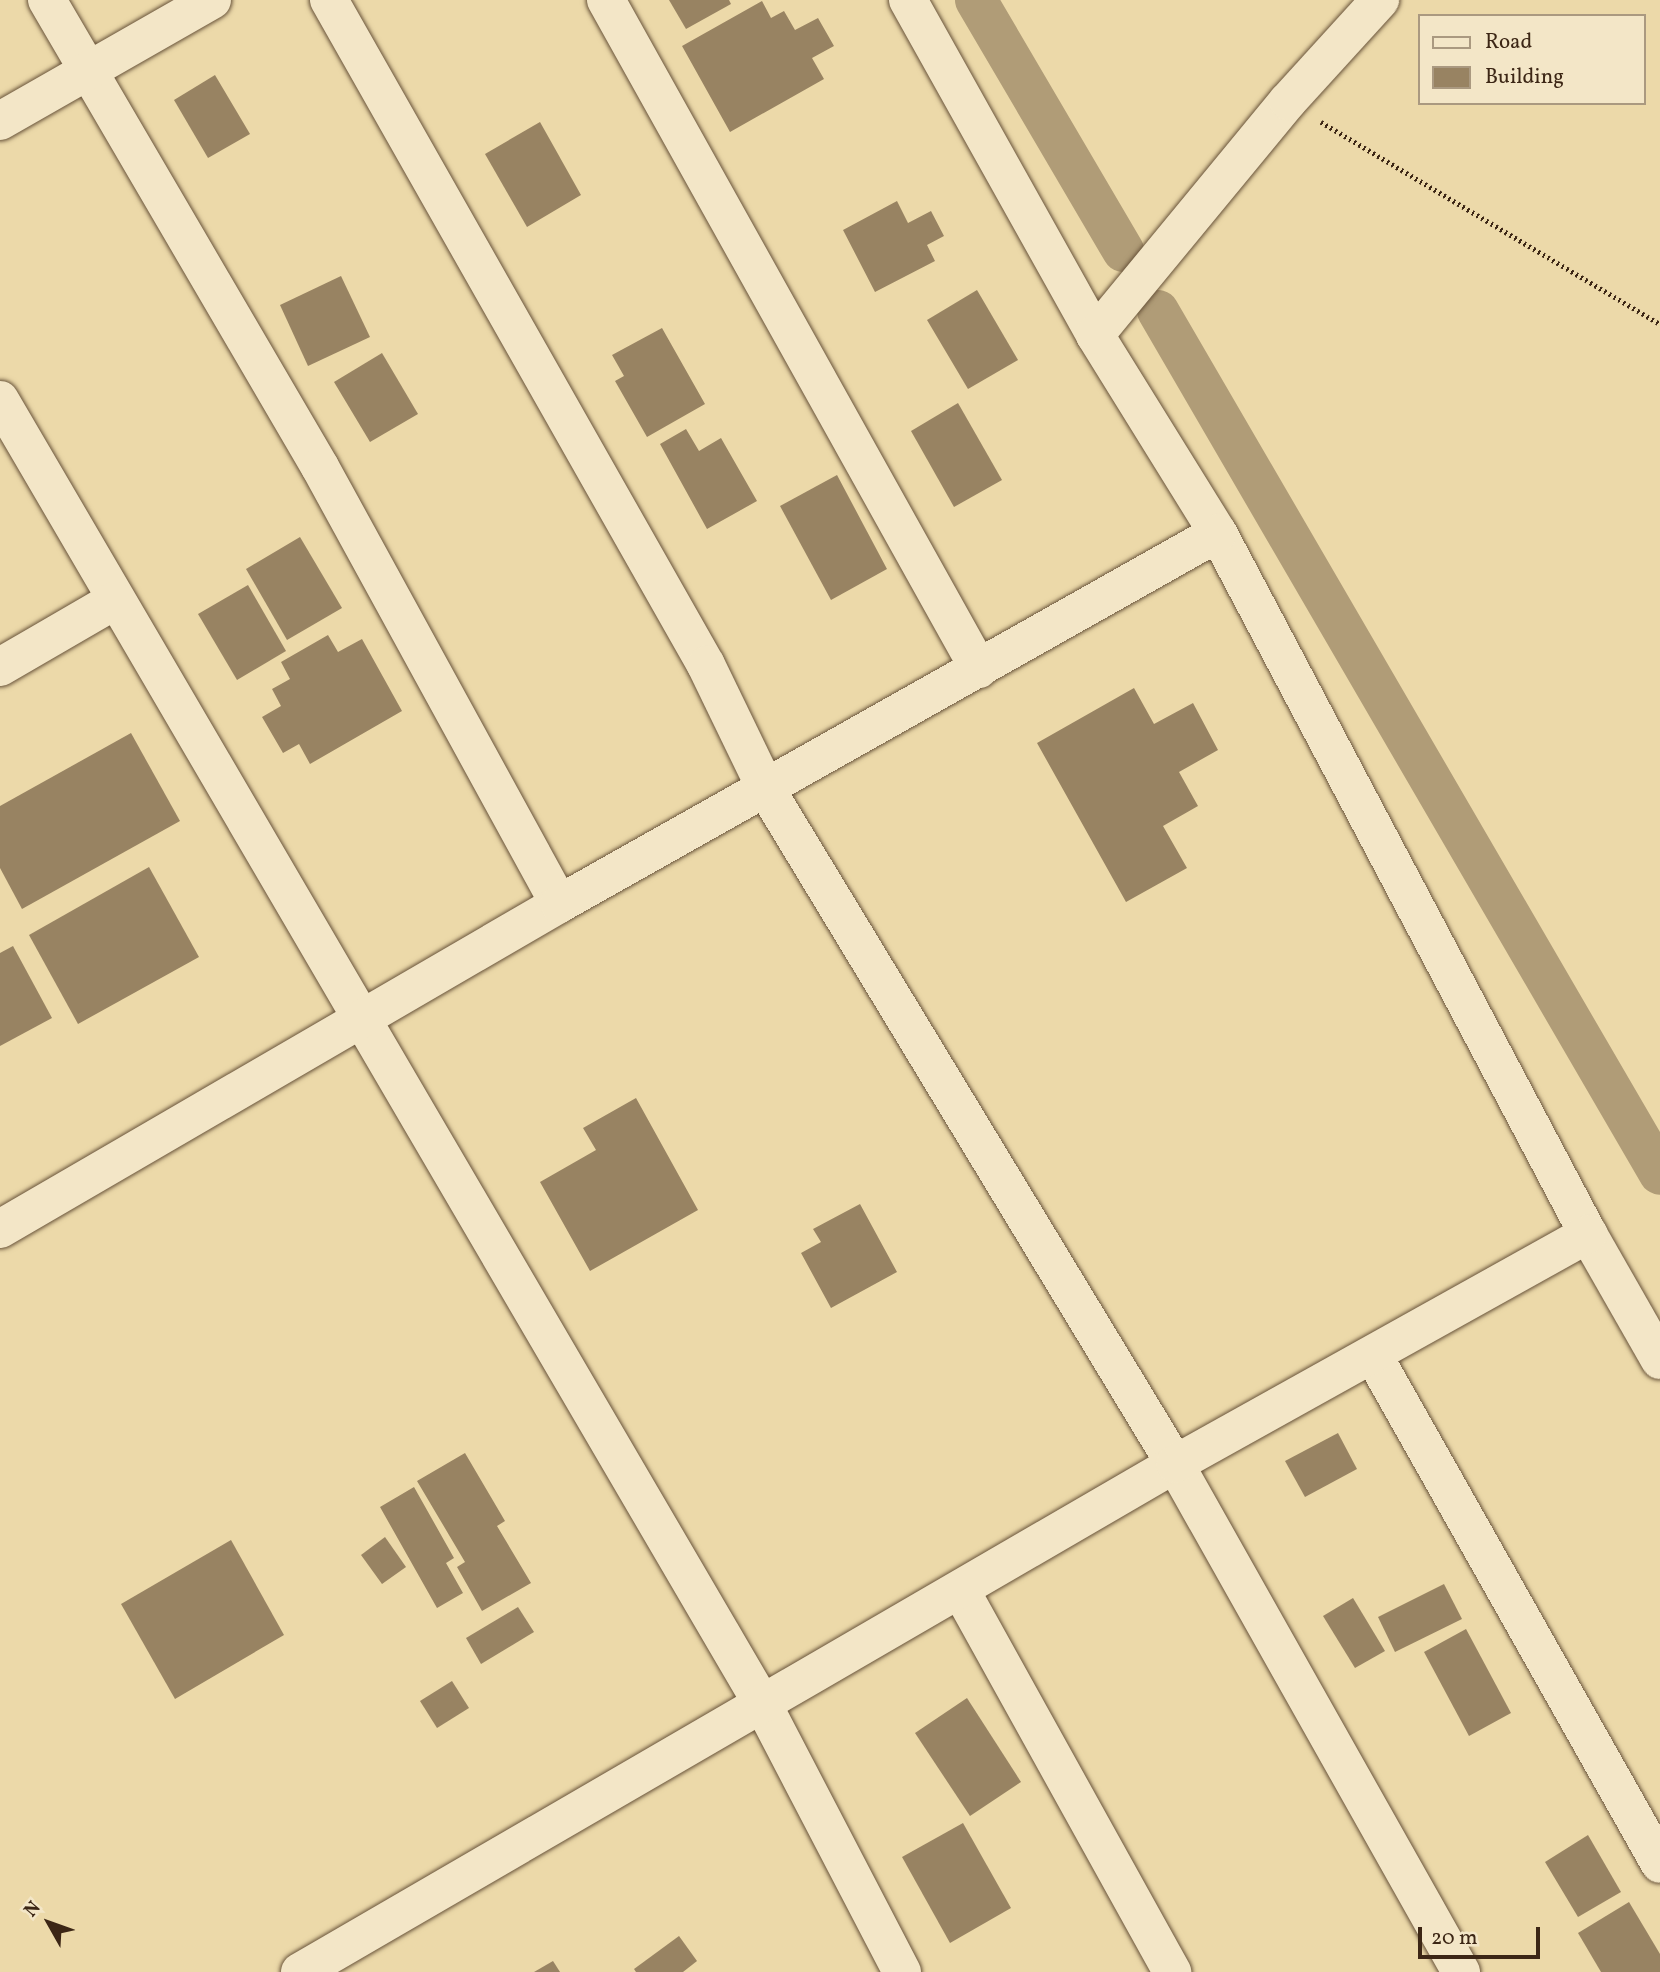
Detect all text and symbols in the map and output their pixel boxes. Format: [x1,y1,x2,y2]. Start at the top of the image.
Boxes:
legend [1418,14,1646,105]
text: Road [1485,28,1532,57]
text: Building [1485,63,1564,92]
north arrow [14,1888,84,1958]
text: N [19,1896,47,1923]
scale bar [1422,1912,1544,1956]
text: 20 m [1431,1924,1477,1953]

